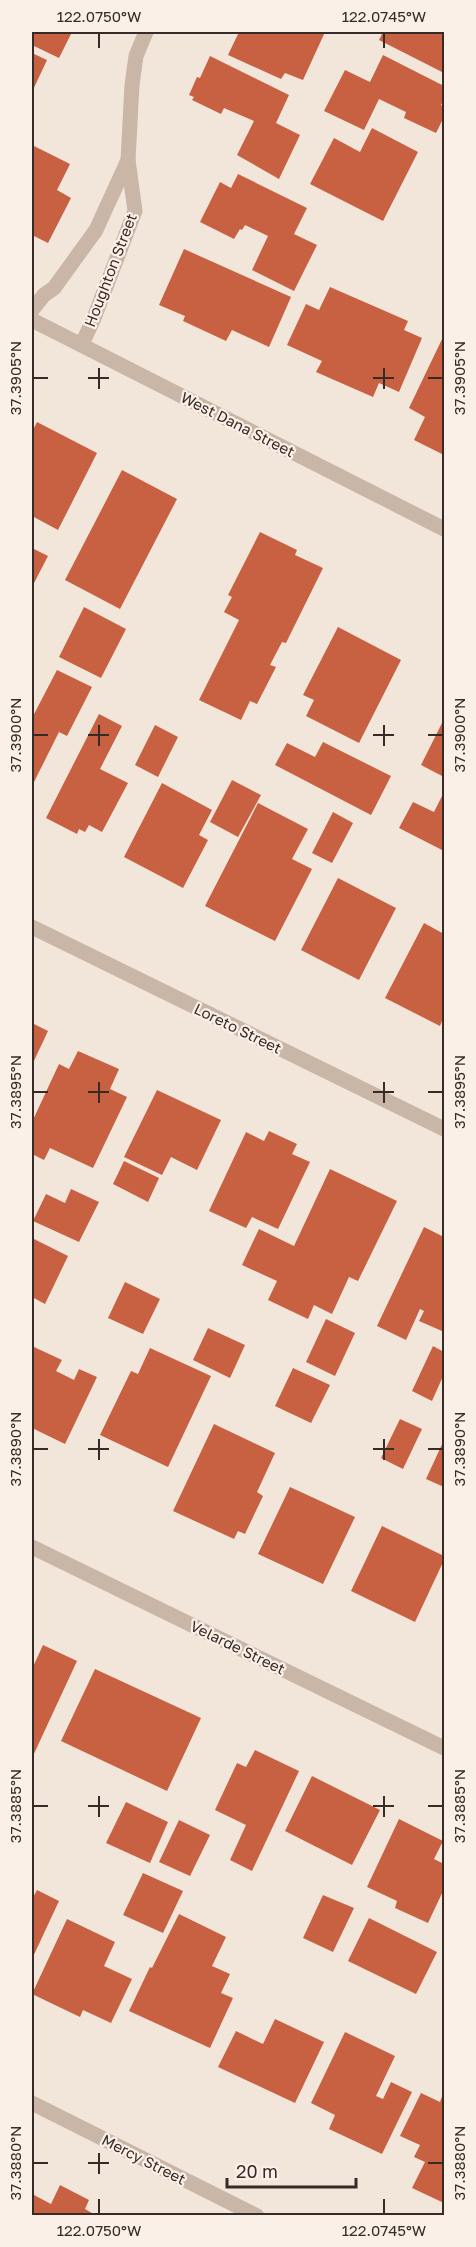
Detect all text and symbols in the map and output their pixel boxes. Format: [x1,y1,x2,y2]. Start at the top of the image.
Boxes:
text: 122.0750°W [57,7,141,25]
text: 122.0745°W [342,7,426,25]
street label: Houghton Street [80,211,140,329]
text: 37.3905°N [6,341,24,415]
text: 37.3905°N [450,341,468,415]
street label: West Dana Street [178,388,298,460]
text: 37.3900°N [6,698,24,772]
text: 37.3900°N [450,698,468,772]
street label: Loreto Street [191,999,285,1057]
text: 37.3895°N [6,1055,24,1129]
text: 37.3895°N [450,1055,468,1129]
text: 37.3890°N [6,1412,24,1486]
text: 37.3890°N [450,1412,468,1486]
street label: Velarde Street [188,1616,288,1678]
text: 37.3885°N [6,1769,24,1843]
text: 37.3885°N [450,1769,468,1843]
text: 37.3880°N [6,2126,24,2200]
text: 37.3880°N [450,2126,468,2200]
street label: Mercy Street [99,2130,189,2188]
scale bar [227,2151,356,2189]
text: 20 m [236,2160,278,2182]
text: 122.0750°W [57,2221,141,2239]
text: 122.0745°W [342,2221,426,2239]

